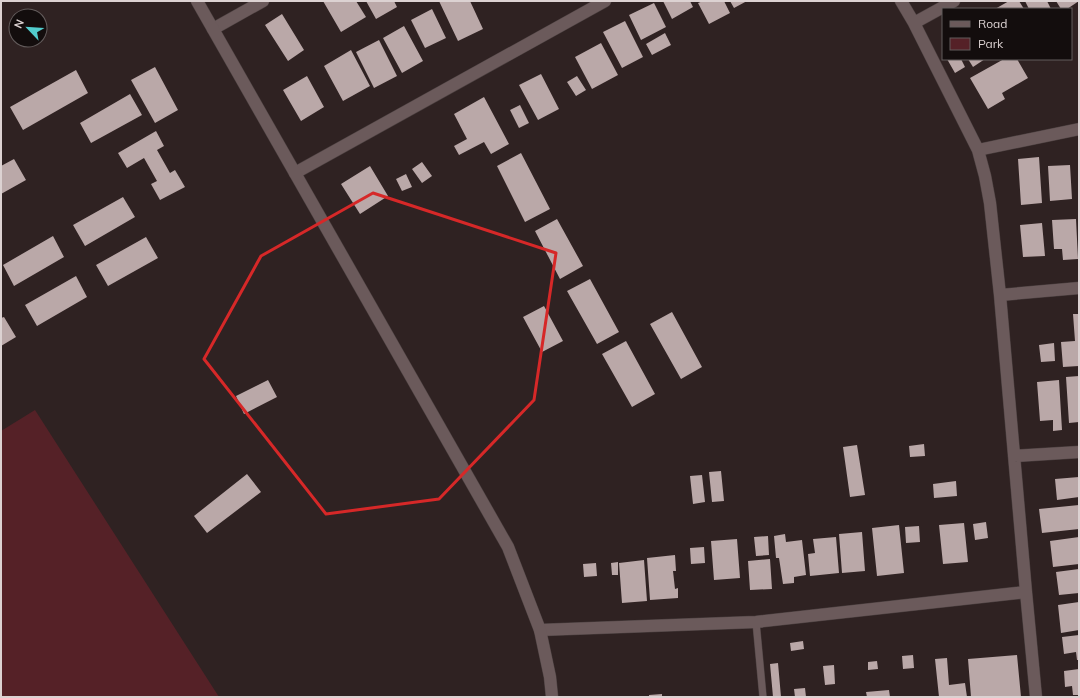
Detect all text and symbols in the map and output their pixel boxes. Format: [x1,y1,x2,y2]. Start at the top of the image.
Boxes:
north arrow [8,8,48,48]
legend [942,8,1072,60]
text: Road [978,16,1007,31]
text: N [11,17,27,30]
text: Park [978,36,1004,51]

